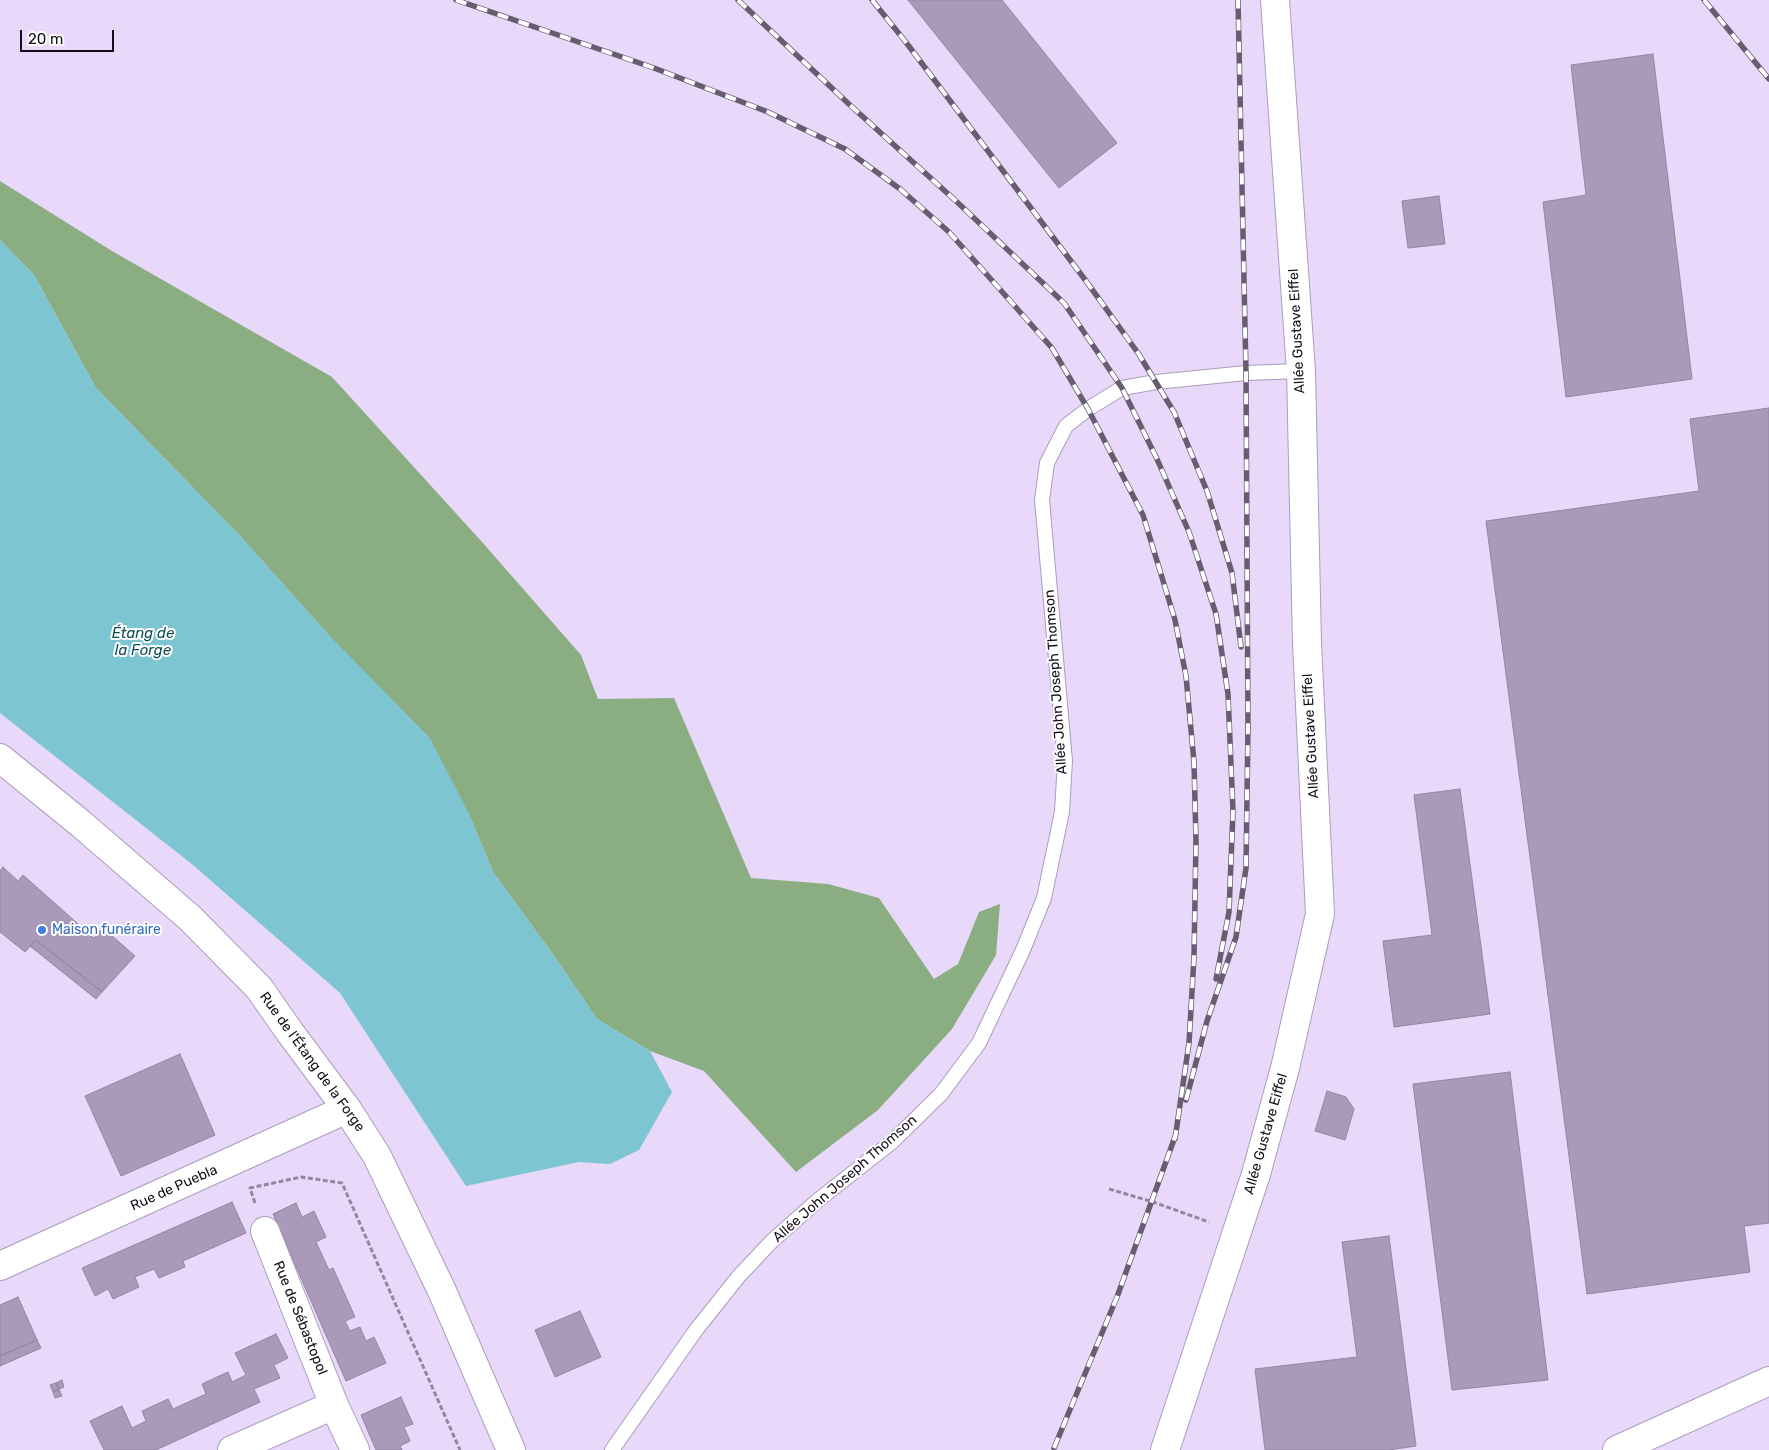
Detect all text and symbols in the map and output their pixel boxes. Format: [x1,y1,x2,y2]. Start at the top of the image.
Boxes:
scale bar [22,20,116,52]
text: 20 m [28,30,63,48]
street label: Allée Gustave Eiffel [1285,268,1309,394]
street label: Allée John Joseph Thomson [1041,589,1071,775]
water label: Étang de la Forge [112,625,174,660]
street label: Allée Gustave Eiffel [1299,673,1323,799]
place label: Maison funéraire [52,922,161,938]
marker: Maison funéraire [36,924,48,936]
street label: Rue de l'Étang de la Forge [256,989,368,1135]
street label: Allée Gustave Eiffel [1241,1072,1291,1196]
street label: Allée John Joseph Thomson [770,1112,920,1246]
street label: Rue de Puebla [128,1161,220,1215]
street label: Rue de Sébastopol [269,1259,331,1377]

